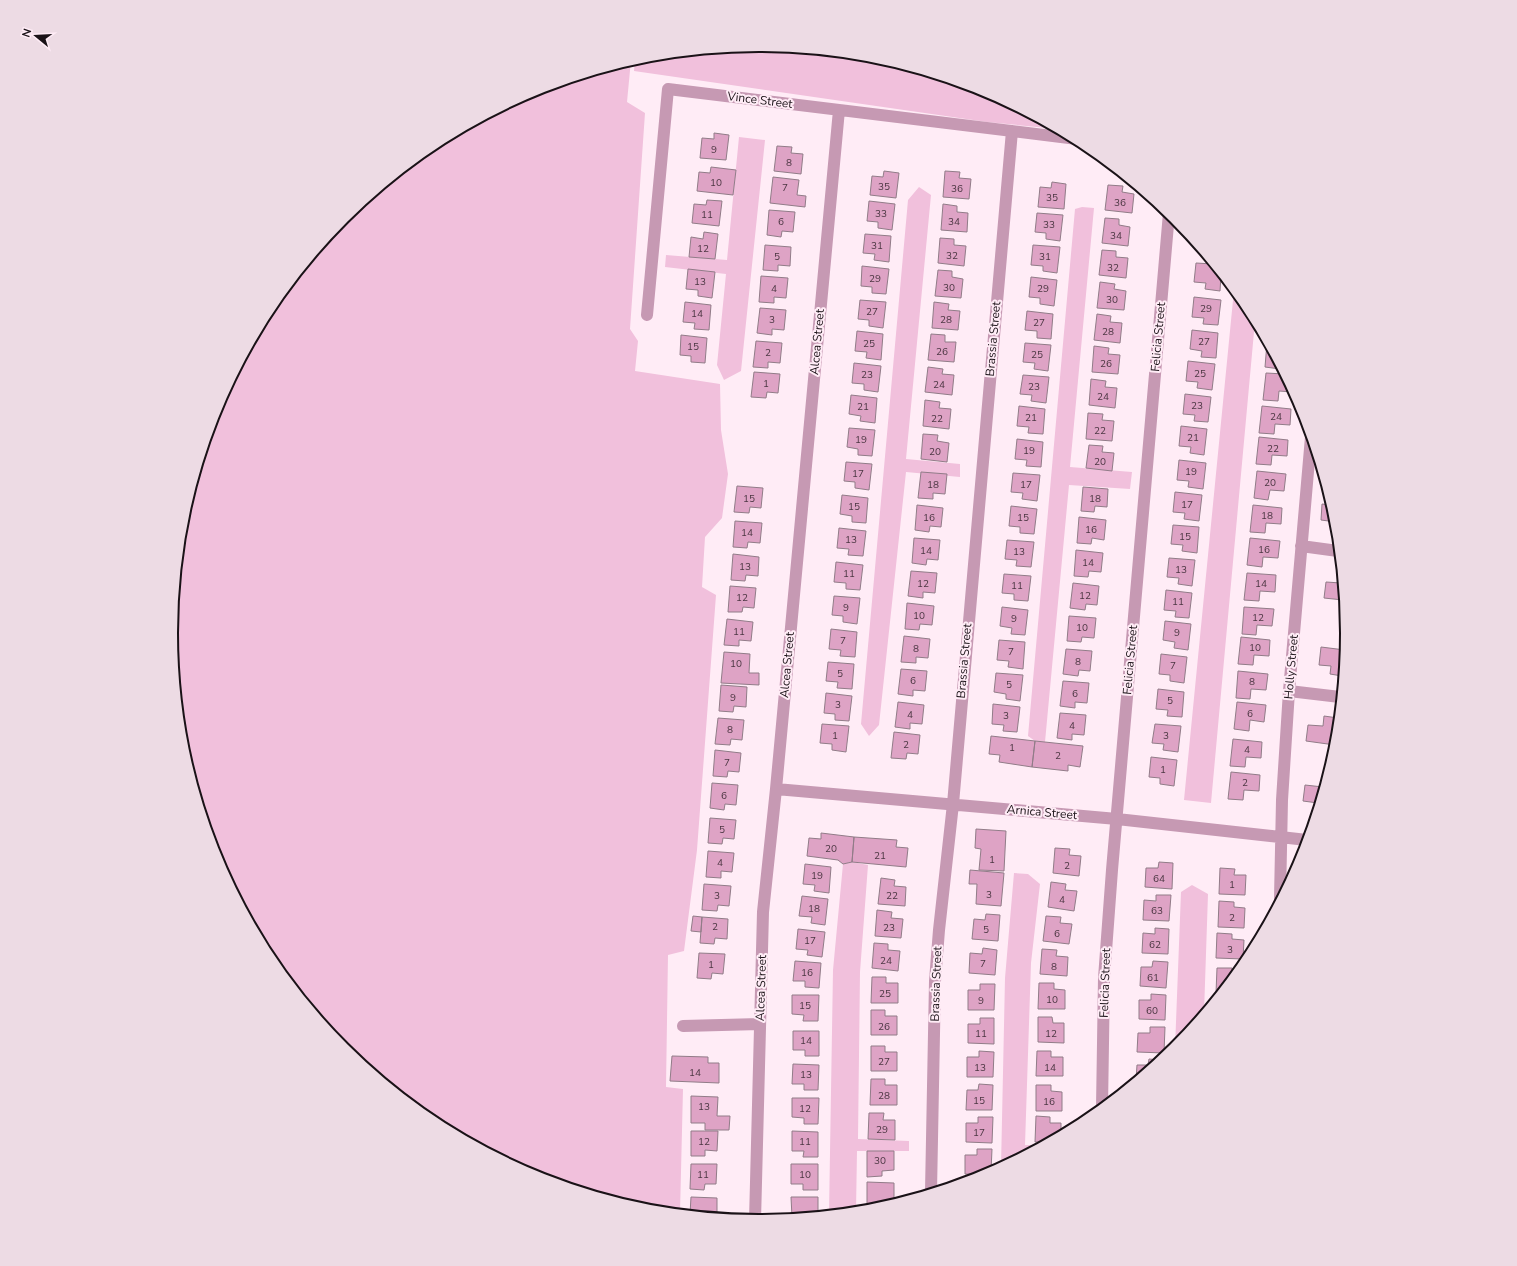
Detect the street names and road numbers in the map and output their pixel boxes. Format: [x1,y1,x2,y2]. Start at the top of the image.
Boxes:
street label: Vince Street [726,88,794,112]
street label: Brassia Street [982,300,1004,377]
street label: Felicia Street [1147,301,1169,372]
street label: Alcea Street [806,308,828,376]
street label: Brassia Street [953,622,975,699]
street label: Felicia Street [1119,624,1141,695]
street label: Alcea Street [776,631,798,699]
street label: Holly Street [1280,633,1302,700]
street label: Arnica Street [1006,801,1079,823]
street label: Brassia Street [927,945,945,1022]
street label: Felicia Street [1096,947,1114,1018]
street label: Alcea Street [752,954,770,1021]

